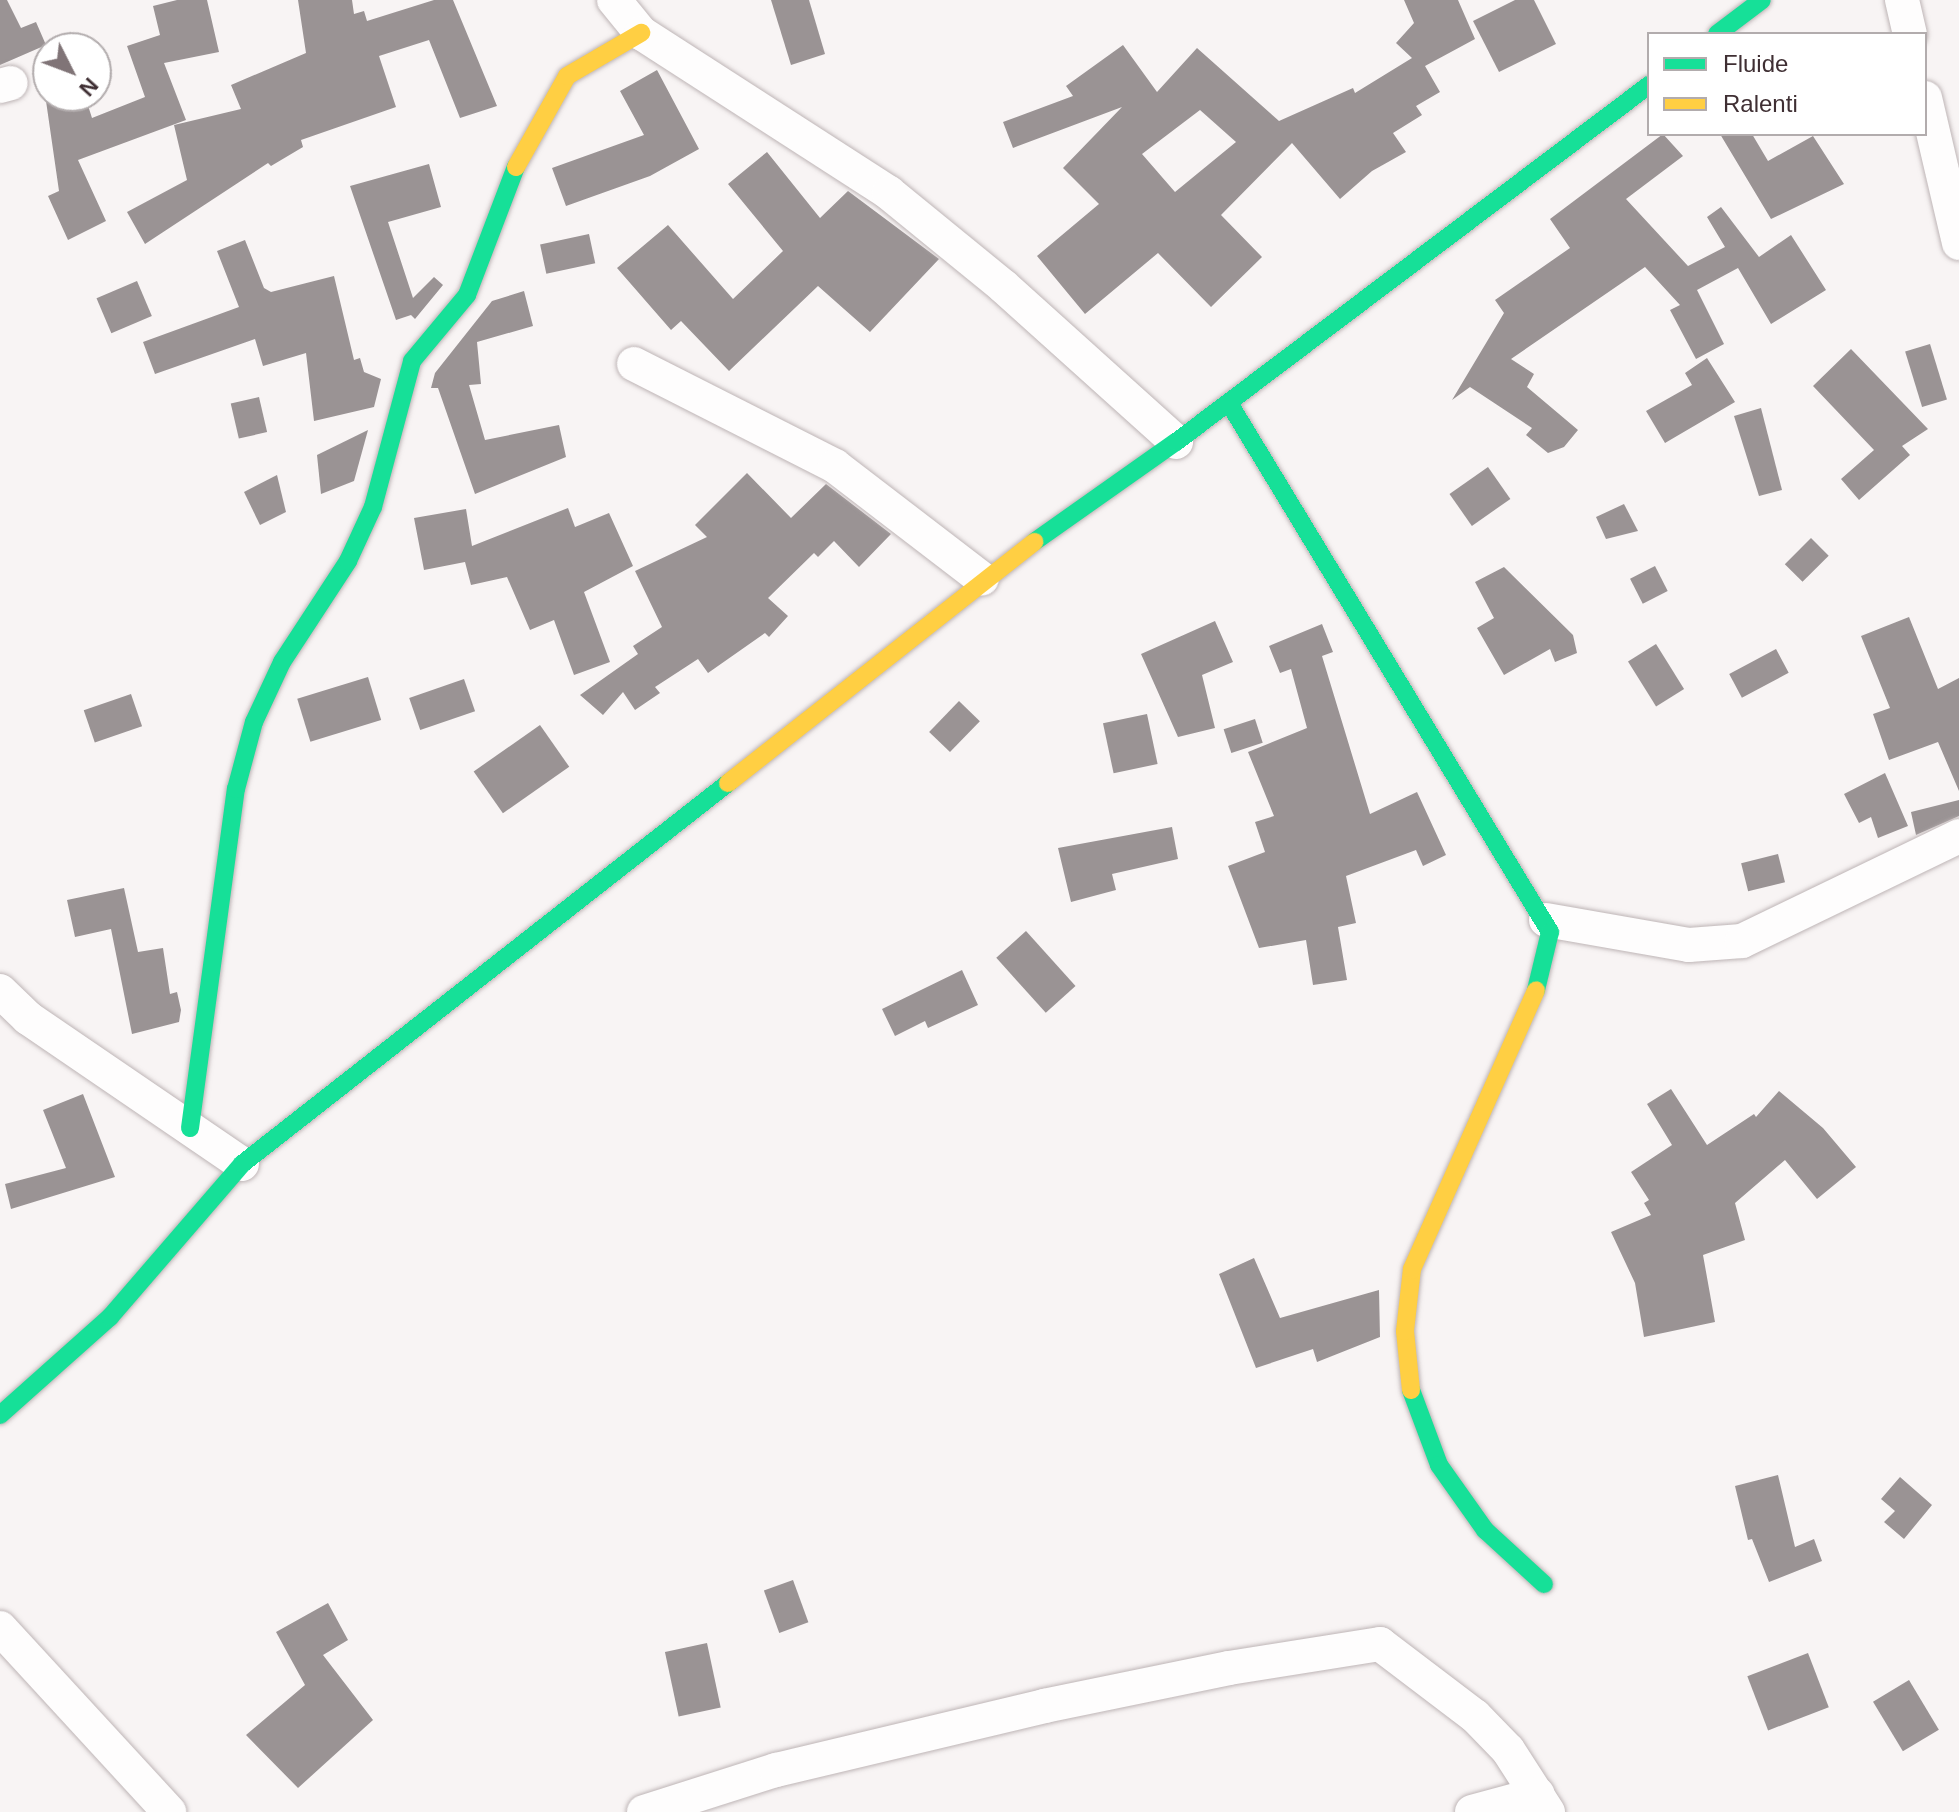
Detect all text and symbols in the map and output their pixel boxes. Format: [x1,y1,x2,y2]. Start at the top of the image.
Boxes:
north arrow [32,32,112,112]
legend [1647,32,1927,136]
text: Fluide [1723,50,1788,77]
text: N [74,73,103,101]
text: Ralenti [1723,90,1798,117]

